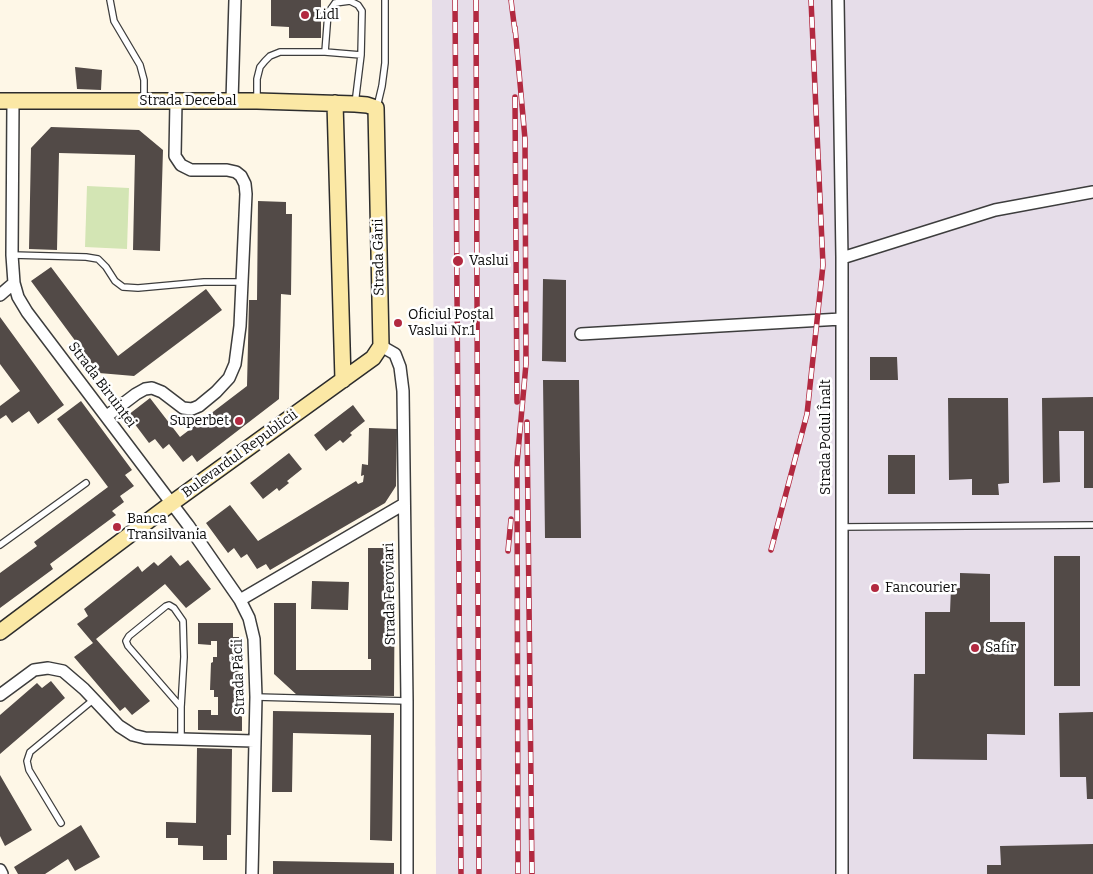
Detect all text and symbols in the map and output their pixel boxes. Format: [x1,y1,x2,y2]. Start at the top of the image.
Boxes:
place label: Lidl [315,7,339,23]
marker: Lidl [299,9,311,21]
street label: Strada Decebal [139,93,237,109]
street label: Strada Gării [370,218,388,296]
place label: Vaslui [469,253,509,269]
marker: Vaslui [451,254,465,268]
place label: Oficiul Poștal Vaslui Nr.1 [408,307,494,340]
marker: Oficiul Poștal Vaslui Nr.1 [392,317,404,329]
street label: Strada Biruinței [64,339,140,431]
street label: Strada Podul Înalt [818,379,834,495]
street label: Bulevardul Republicii [179,406,301,502]
place label: Superbet [169,413,229,429]
marker: Superbet [233,415,245,427]
place label: Banca Transilvania [127,511,207,544]
marker: Banca Transilvania [111,521,123,533]
street label: Strada Feroviari [381,542,399,646]
place label: Fancourier [885,580,957,596]
marker: Fancourier [869,582,881,594]
street label: Strada Păcii [229,639,249,715]
place label: Safir [985,640,1016,656]
marker: Safir [969,642,981,654]

